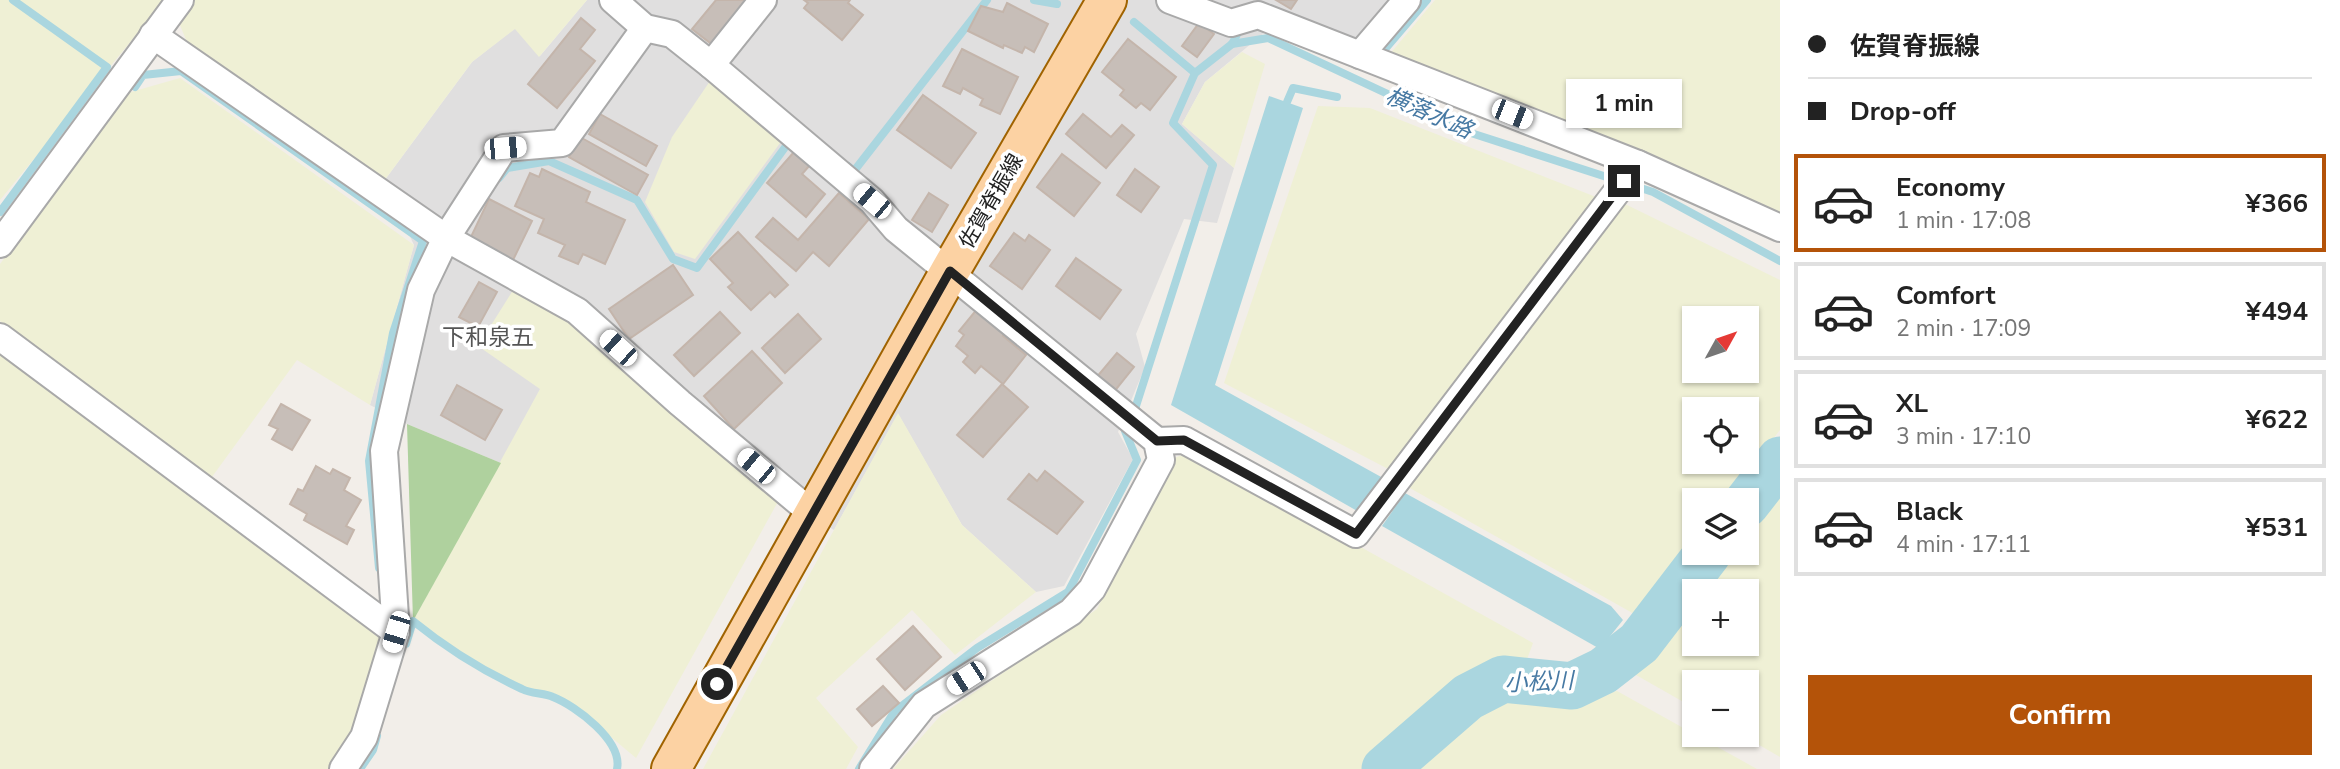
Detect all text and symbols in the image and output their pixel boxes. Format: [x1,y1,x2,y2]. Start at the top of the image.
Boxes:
text: 佐賀脊振線 [1850,29,1980,64]
water label: 横落水路 [1381,80,1479,147]
callout: 1 min [1566,80,1682,128]
text: 1 min [1594,88,1654,119]
text: Drop-off [1850,94,1956,129]
car [1489,96,1536,132]
car [484,136,527,160]
street label: 佐賀脊振線 [953,149,1029,253]
route end [1608,165,1640,197]
text: Economy [1896,170,2005,205]
icon: car [1812,172,1875,235]
car [850,179,895,223]
text: ¥366 [2246,186,2308,221]
text: 1 min · 17:08 [1896,205,2031,236]
text: Comfort [1896,278,1996,313]
icon: car [1812,280,1875,343]
text: ¥494 [2246,294,2308,329]
north arrow [1682,306,1759,383]
map controls [1682,306,1759,747]
text: 2 min · 17:09 [1896,313,2031,344]
district label: 下和泉五 [442,322,534,353]
car [596,326,641,370]
text: XL [1896,386,1928,421]
icon: car [1812,388,1875,451]
button: locate [1682,397,1759,474]
text: ¥622 [2246,402,2308,437]
text: 3 min · 17:10 [1896,421,2031,452]
car [734,444,779,488]
button: layers [1682,488,1759,565]
text: Black [1896,494,1963,529]
icon: car [1812,496,1875,559]
text: ¥531 [2246,510,2308,545]
text: 4 min · 17:11 [1896,529,2031,560]
button: + [1682,579,1759,656]
car [380,609,413,655]
car [943,658,990,698]
water label: 小松川 [1504,665,1577,699]
route start [701,668,733,700]
button: − [1682,670,1759,747]
button: Confirm [1808,675,2312,755]

